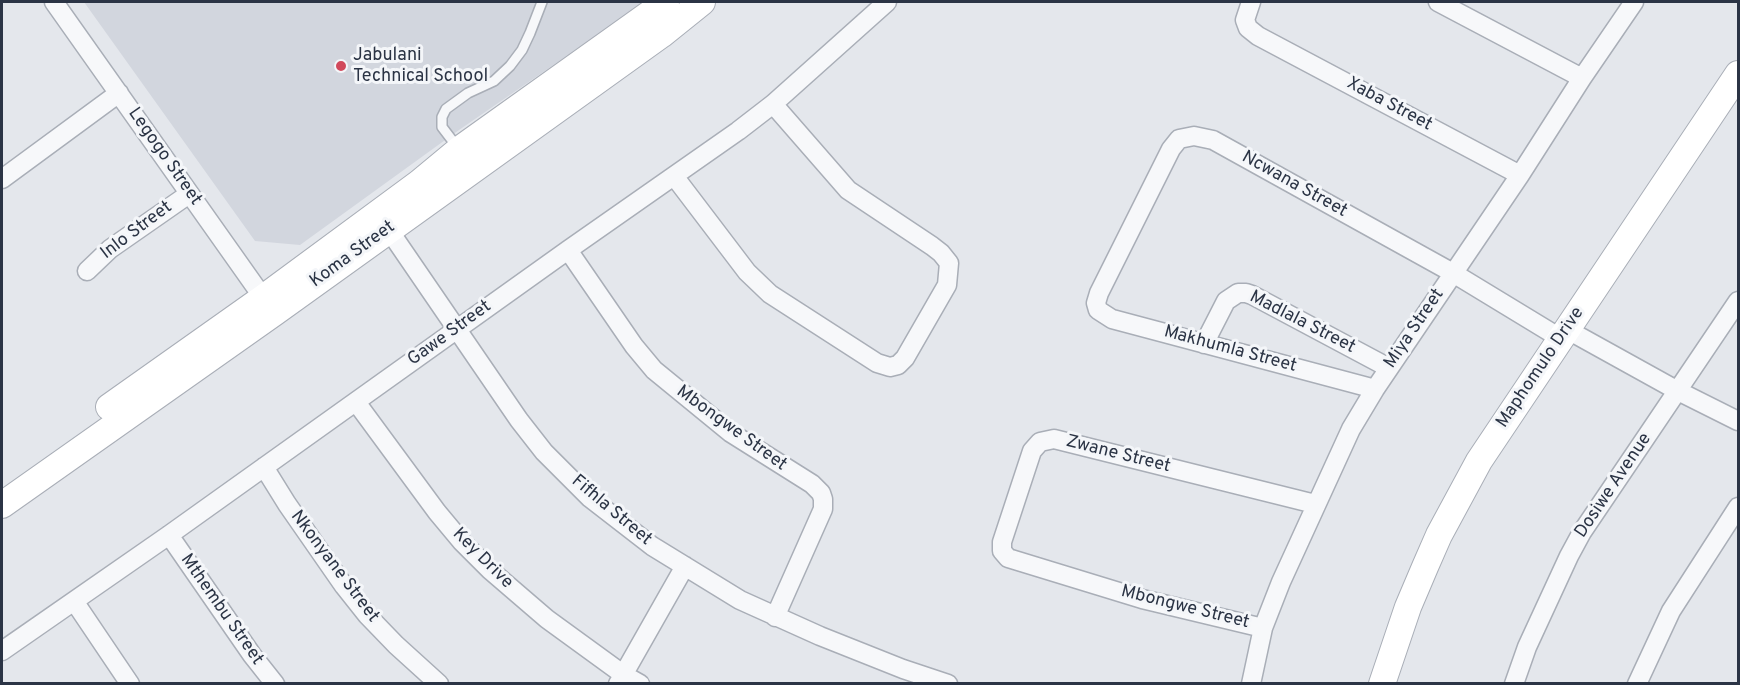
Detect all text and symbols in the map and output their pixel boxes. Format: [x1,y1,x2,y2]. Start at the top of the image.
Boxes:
place label: Jabulani Technical School [353,45,488,88]
marker: Jabulani Technical School [334,59,348,73]
street label: Xaba Street [1343,73,1435,137]
street label: Legogo Street [122,104,206,210]
street label: Ncwana Street [1237,147,1351,223]
street label: Inlo Street [97,197,177,265]
street label: Koma Street [306,217,400,293]
street label: Miya Street [1380,285,1450,373]
street label: Madlala Street [1245,287,1359,359]
street label: Gawe Street [404,297,496,371]
street label: Maphomulo Drive [1493,303,1589,433]
street label: Makhumla Street [1161,322,1299,378]
street label: Mbongwe Street [671,382,791,476]
street label: Dosiwe Avenue [1571,429,1657,543]
street label: Zwane Street [1063,432,1173,478]
street label: Fifhla Street [566,471,656,551]
street label: Nkonyane Street [285,507,383,627]
street label: Key Drive [447,524,517,594]
street label: Mthembu Street [175,550,267,670]
street label: Mbongwe Street [1119,582,1251,634]

